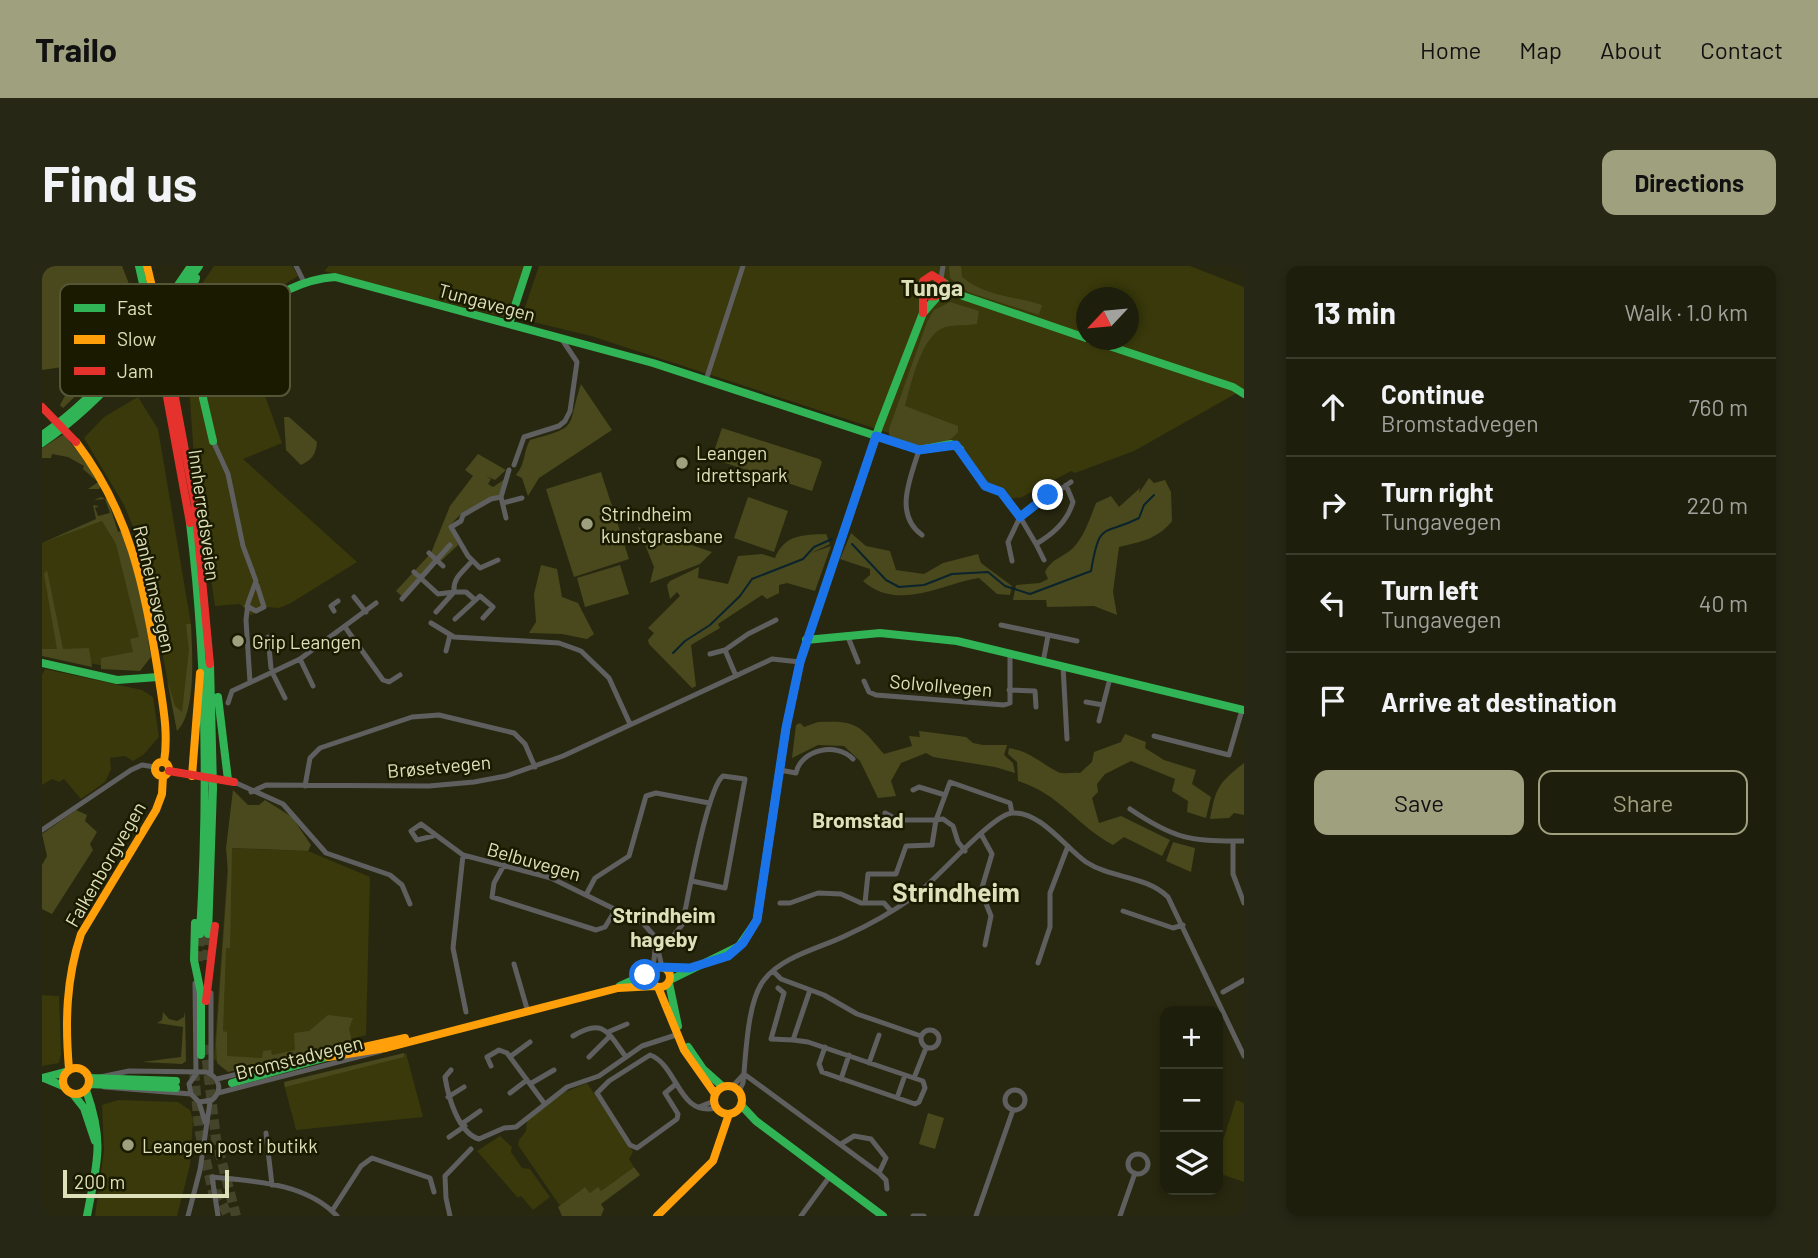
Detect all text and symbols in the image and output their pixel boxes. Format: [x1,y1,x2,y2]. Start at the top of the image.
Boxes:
text: Trailo [35,29,117,69]
text: Home [1420,35,1481,64]
text: Map [1519,35,1562,64]
text: About [1600,35,1662,64]
text: Contact [1700,35,1783,64]
button: Directions [1602,150,1776,215]
text: Find us [42,153,197,212]
district label: Tunga [901,273,963,301]
street label: Tungavegen [436,278,538,326]
legend [60,284,290,396]
north arrow [1076,287,1139,350]
text: 13 min [1314,294,1396,330]
text: Fast [117,296,153,319]
text: Walk · 1.0 km [1624,298,1748,326]
text: Slow [117,327,156,350]
text: Jam [117,359,153,382]
text: Continue [1381,378,1485,409]
icon: ahead [1314,388,1352,426]
text: 760 m [1689,393,1748,421]
text: Bromstadvegen [1381,409,1539,437]
place label: Leangen idrettspark [696,441,788,486]
street label: Innherredsveien [184,448,226,582]
marker: Leangen idrettspark [674,455,690,471]
text: Turn right [1381,476,1494,507]
route end [1032,479,1063,510]
icon: right [1314,486,1352,524]
text: 220 m [1687,491,1748,519]
place label: Strindheim kunstgrasbane [601,502,723,547]
text: Tungavegen [1381,507,1502,535]
marker: Strindheim kunstgrasbane [579,516,595,532]
street label: Ranheimsvegen [129,523,181,655]
text: Turn left [1381,574,1479,605]
icon: left [1314,584,1352,622]
text: 40 m [1699,589,1748,617]
text: Tungavegen [1381,605,1502,633]
place label: Grip Leangen [252,630,361,653]
marker: Grip Leangen [230,633,246,649]
street label: Solvollvegen [889,669,993,701]
icon: arrive [1314,682,1352,720]
text: Arrive at destination [1381,686,1617,717]
street label: Brøsetvegen [386,750,492,782]
button: Save [1314,770,1524,835]
button: Share [1538,770,1748,835]
street label: Falkenborgvegen [60,797,150,931]
district label: Bromstad [812,807,904,832]
street label: Belbuvegen [485,837,583,885]
district label: Strindheim [892,876,1020,907]
district label: Strindheim hageby [613,902,715,951]
route start [629,959,660,990]
map controls [1160,1006,1223,1195]
button: + [1160,1006,1223,1069]
street label: Bromstadvegen [233,1030,365,1084]
button: − [1160,1069,1223,1132]
button: layers [1160,1132,1223,1195]
place label: Leangen post i butikk [142,1134,318,1157]
marker: Leangen post i butikk [120,1137,136,1153]
scale bar [63,1167,229,1199]
text: 200 m [74,1170,125,1193]

